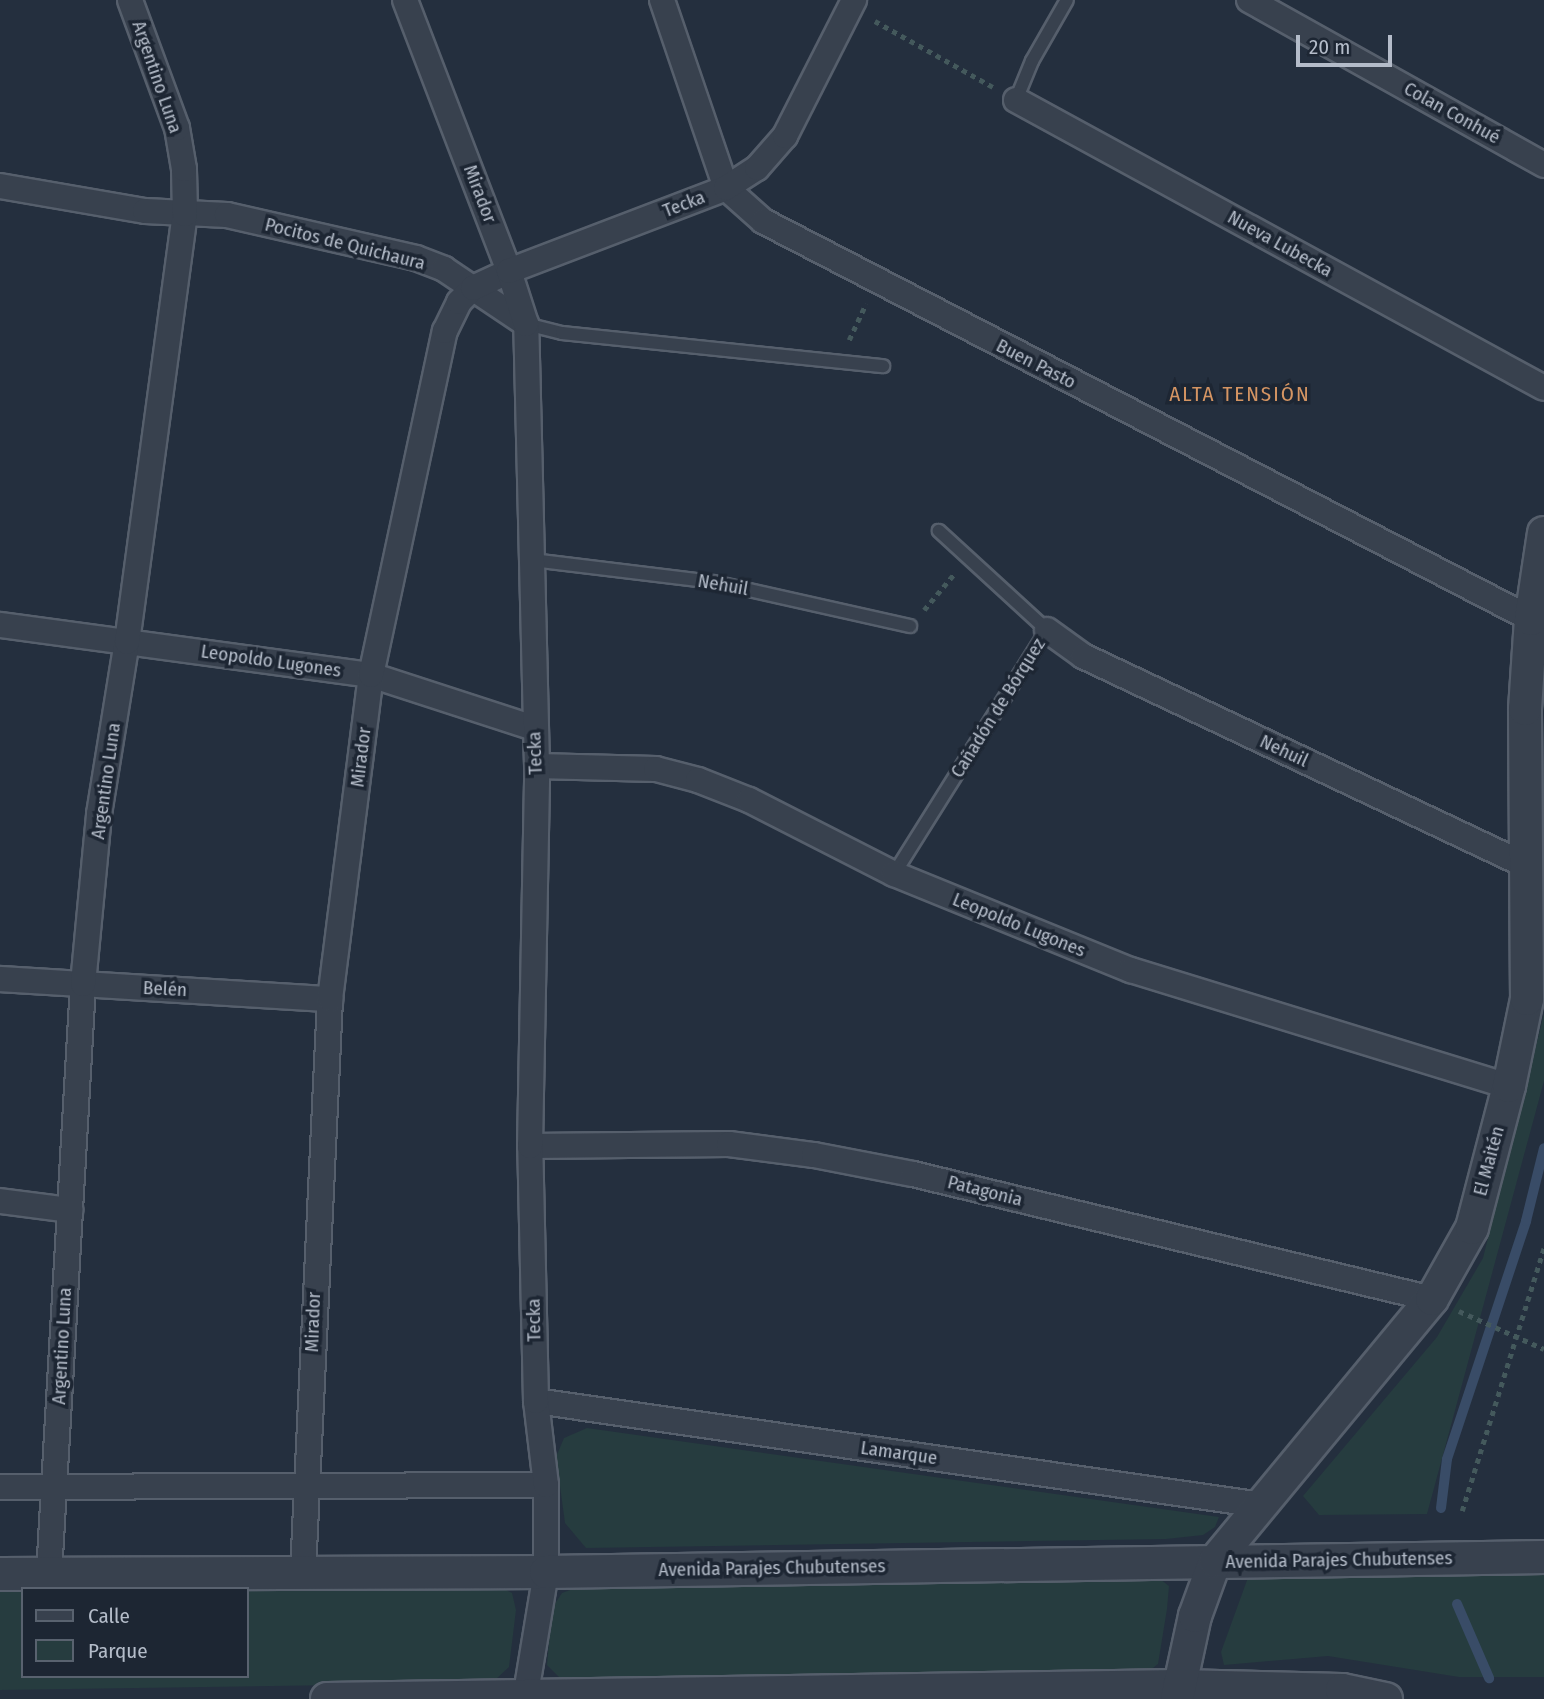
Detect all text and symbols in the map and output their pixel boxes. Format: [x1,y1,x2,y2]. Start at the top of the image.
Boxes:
street label: Argentino Luna [127,18,187,136]
scale bar [1299,21,1395,65]
text: 20 m [1309,34,1350,60]
street label: Colan Conhué [1400,77,1504,149]
street label: Mirador [459,162,501,226]
street label: Tecka [660,186,708,222]
street label: Nueva Lubecka [1224,206,1336,282]
street label: Pocitos de Quichaura [263,213,427,275]
street label: Buen Pasto [992,334,1080,394]
district label: ALTA TENSIÓN [1171,381,1309,407]
street label: Nehuil [696,569,750,601]
street label: Cañadón de Bórquez [946,634,1050,782]
street label: Leopoldo Lugones [199,640,343,682]
street label: Argentino Luna [87,721,125,841]
street label: Mirador [346,726,376,788]
street label: Nehuil [1256,730,1312,772]
street label: Tecka [523,731,547,775]
street label: Leopoldo Lugones [949,888,1089,962]
street label: Belén [142,976,188,1002]
street label: El Maitén [1469,1124,1509,1198]
street label: Patagonia [945,1171,1025,1211]
street label: Argentino Luna [48,1287,76,1405]
street label: Mirador [301,1291,325,1353]
street label: Tecka [522,1298,546,1342]
street label: Lamarque [859,1436,939,1470]
street label: Avenida Parajes Chubutenses [1225,1547,1453,1573]
street label: Avenida Parajes Chubutenses [658,1555,886,1581]
legend [21,1587,248,1678]
text: Calle [88,1603,130,1629]
text: Parque [88,1638,148,1664]

